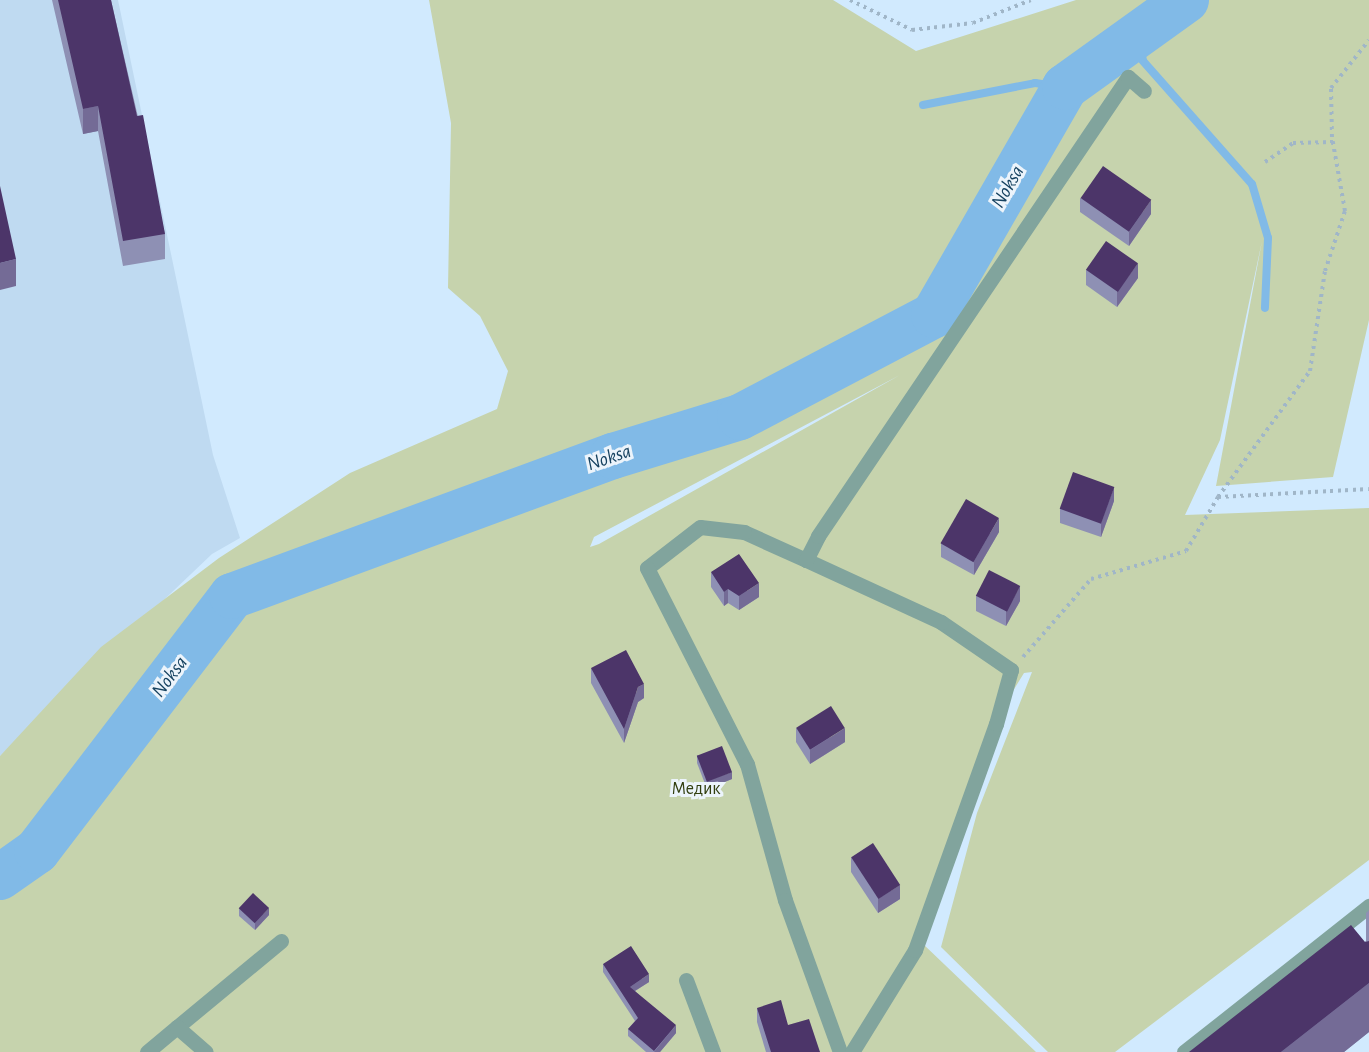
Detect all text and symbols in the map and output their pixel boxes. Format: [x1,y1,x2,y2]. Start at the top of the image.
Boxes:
water label: Noksa [986,161,1030,213]
water label: Noksa [584,439,634,477]
water label: Noksa [147,652,193,702]
park label: Медик [671,778,721,800]

